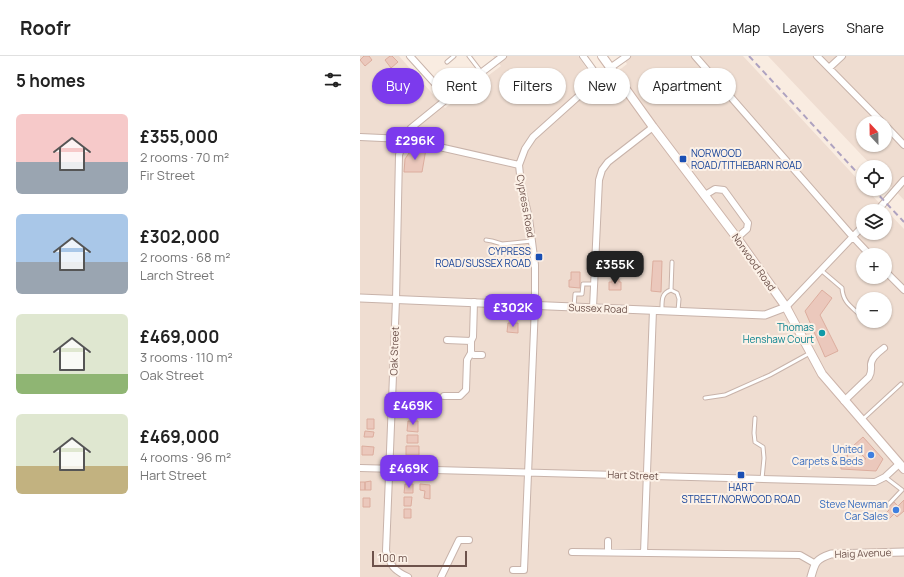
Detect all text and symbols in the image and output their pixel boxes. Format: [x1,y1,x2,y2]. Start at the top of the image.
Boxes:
text: Roofr [20,15,71,41]
text: Map [732,18,760,37]
text: Layers [782,18,824,37]
text: Share [846,18,884,37]
chip: Buy [372,68,424,104]
chip: Rent [432,68,491,104]
chip: Filters [499,68,566,104]
chip: New [574,68,630,104]
chip: Apartment [638,68,736,104]
text: 5 homes [16,69,85,92]
icon: filters [322,69,344,91]
north arrow [856,116,892,152]
map controls [856,116,892,328]
text: £355,000 [140,125,218,148]
pin: £296K [387,127,443,161]
icon: home [48,130,96,178]
text: £296K [395,131,435,149]
place label: NORWOOD ROAD/TITHEBARN ROAD [691,146,802,172]
text: 2 rooms · 70 m² [140,148,229,166]
marker: NORWOOD ROAD/TITHEBARN ROAD [678,154,688,164]
button: locate [856,160,892,196]
text: Fir Street [140,166,195,184]
street label: Cypress Road [514,173,538,239]
button: layers [856,204,892,240]
text: £302,000 [140,225,220,248]
icon: home [48,230,96,278]
street label: Norwood Road [729,230,779,294]
place label: CYPRESS ROAD/SUSSEX ROAD [435,244,531,270]
text: 2 rooms · 68 m² [140,248,230,266]
button: + [856,248,892,284]
pin: £355K [587,251,643,285]
marker: CYPRESS ROAD/SUSSEX ROAD [534,252,544,262]
text: £355K [596,255,634,273]
text: Larch Street [140,266,214,284]
button: − [856,292,892,328]
pin: £302K [485,294,541,328]
text: £302K [493,298,533,316]
street label: Sussex Road [568,300,628,316]
place label: Thomas Henshaw Court [743,320,814,346]
text: £469,000 [140,325,219,348]
street label: Oak Street [386,326,402,376]
marker: Thomas Henshaw Court [817,328,827,338]
icon: home [48,330,96,378]
text: 3 rooms · 110 m² [140,348,233,366]
text: Oak Street [140,366,204,384]
pin: £469K [385,392,441,426]
text: £469K [393,396,433,414]
text: £469,000 [140,425,219,448]
icon: home [48,430,96,478]
place label: United Carpets & Beds [792,442,863,468]
text: 4 rooms · 96 m² [140,448,231,466]
marker: United Carpets & Beds [866,450,876,460]
pin: £469K [381,455,437,489]
text: £469K [389,459,429,477]
text: Hart Street [140,466,207,484]
street label: Hart Street [607,467,659,483]
marker: HART STREET/NORWOOD ROAD [736,470,746,480]
place label: HART STREET/NORWOOD ROAD [682,480,801,506]
place label: Steve Newman Car Sales [820,497,888,523]
marker: Steve Newman Car Sales [891,505,901,515]
street label: Haig Avenue [834,545,892,561]
scale bar [372,549,467,568]
text: 100 m [378,550,407,565]

